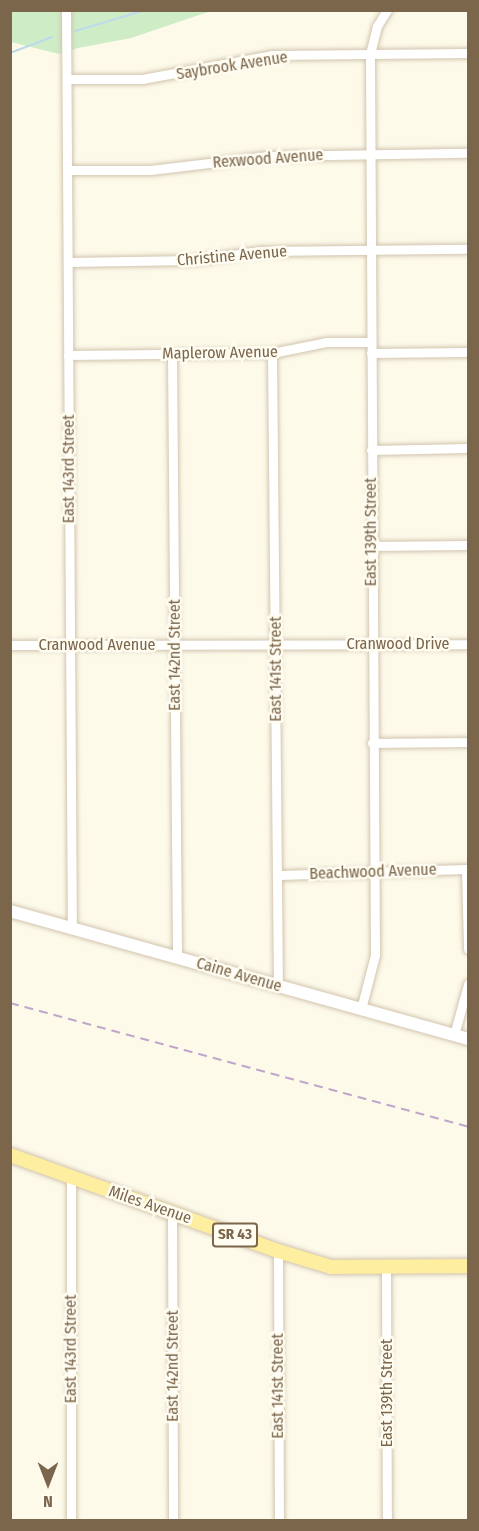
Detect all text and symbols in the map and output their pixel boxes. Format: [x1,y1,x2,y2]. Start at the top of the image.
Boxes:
street label: Saybrook Avenue [175,48,289,84]
street label: Rexwood Avenue [212,146,324,172]
street label: Christine Avenue [176,242,288,270]
street label: Maplerow Avenue [162,342,278,364]
street label: East 143rd Street [59,415,79,523]
street label: East 139th Street [361,478,381,586]
street label: East 142nd Street [165,599,185,711]
street label: East 141st Street [266,616,286,722]
street label: Cranwood Drive [347,634,449,654]
street label: Cranwood Avenue [39,635,155,655]
street label: Beachwood Avenue [309,860,437,884]
street label: Caine Avenue [194,954,284,996]
street label: Miles Avenue [106,1182,194,1228]
road number: SR 43 [211,1223,259,1247]
street label: East 143rd Street [61,1295,81,1403]
street label: East 142nd Street [163,1310,183,1422]
street label: East 141st Street [268,1333,288,1439]
street label: East 139th Street [377,1339,397,1447]
north arrow [18,1453,78,1513]
text: N [43,1492,53,1511]

